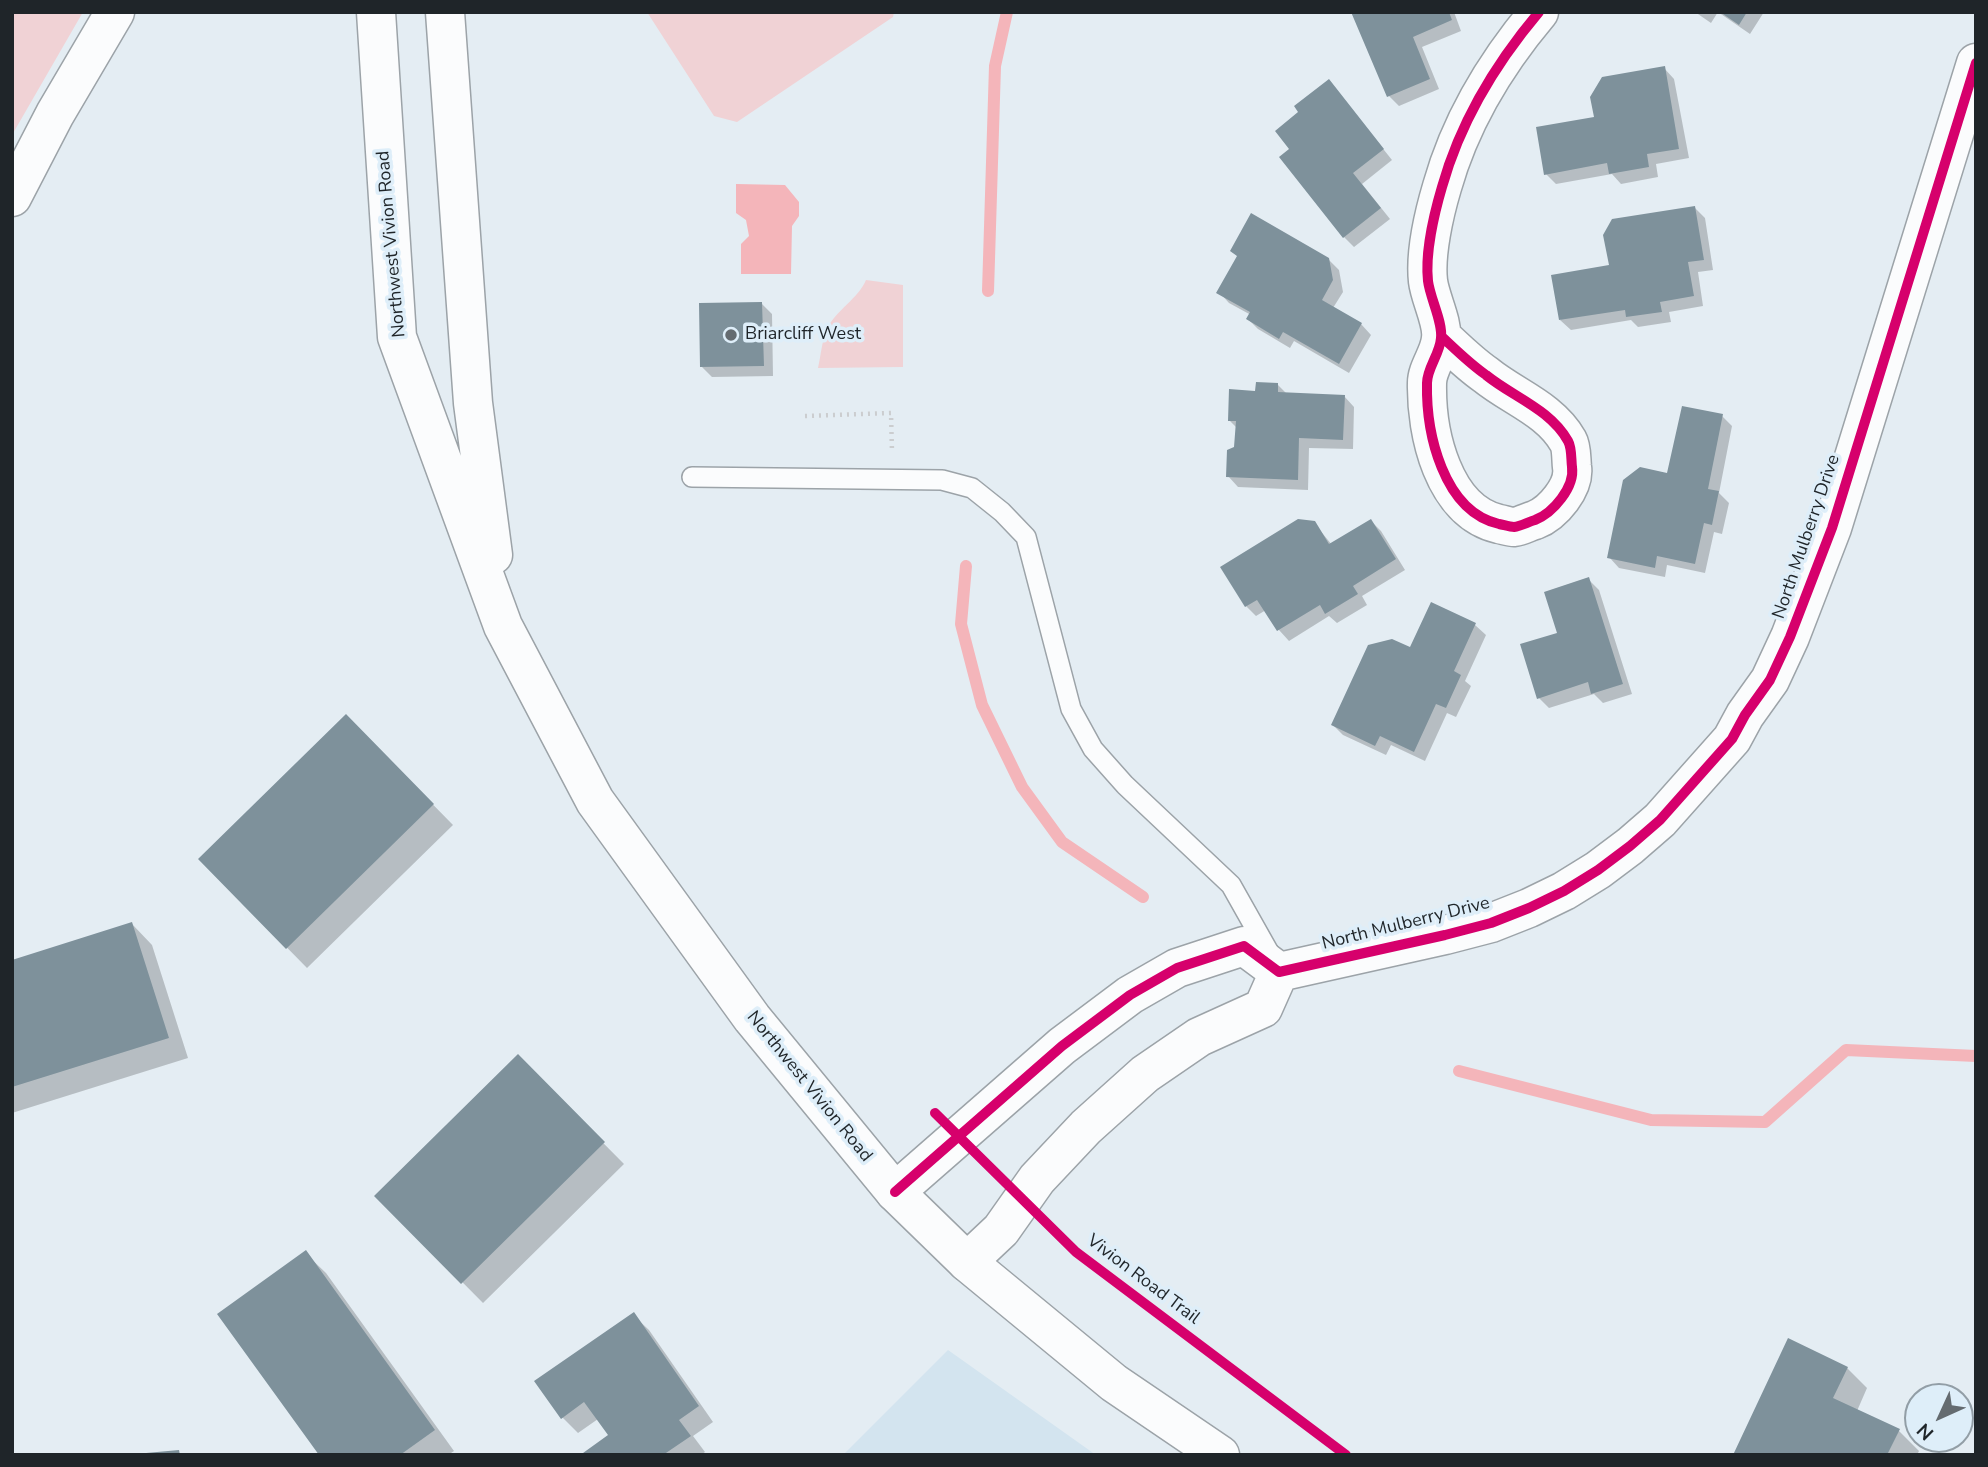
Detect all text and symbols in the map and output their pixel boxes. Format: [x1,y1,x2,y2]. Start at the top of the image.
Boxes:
street label: Northwest Vivion Road [373,150,411,338]
place label: Briarcliff West [745,324,861,346]
marker: Briarcliff West [723,327,739,343]
street label: North Mulberry Drive [1769,452,1845,622]
street label: North Mulberry Drive [1320,893,1492,955]
street label: Northwest Vivion Road [742,1007,876,1167]
street label: Vivion Road Trail [1082,1230,1204,1330]
north arrow [1904,1383,1974,1453]
text: N [1911,1417,1940,1446]

